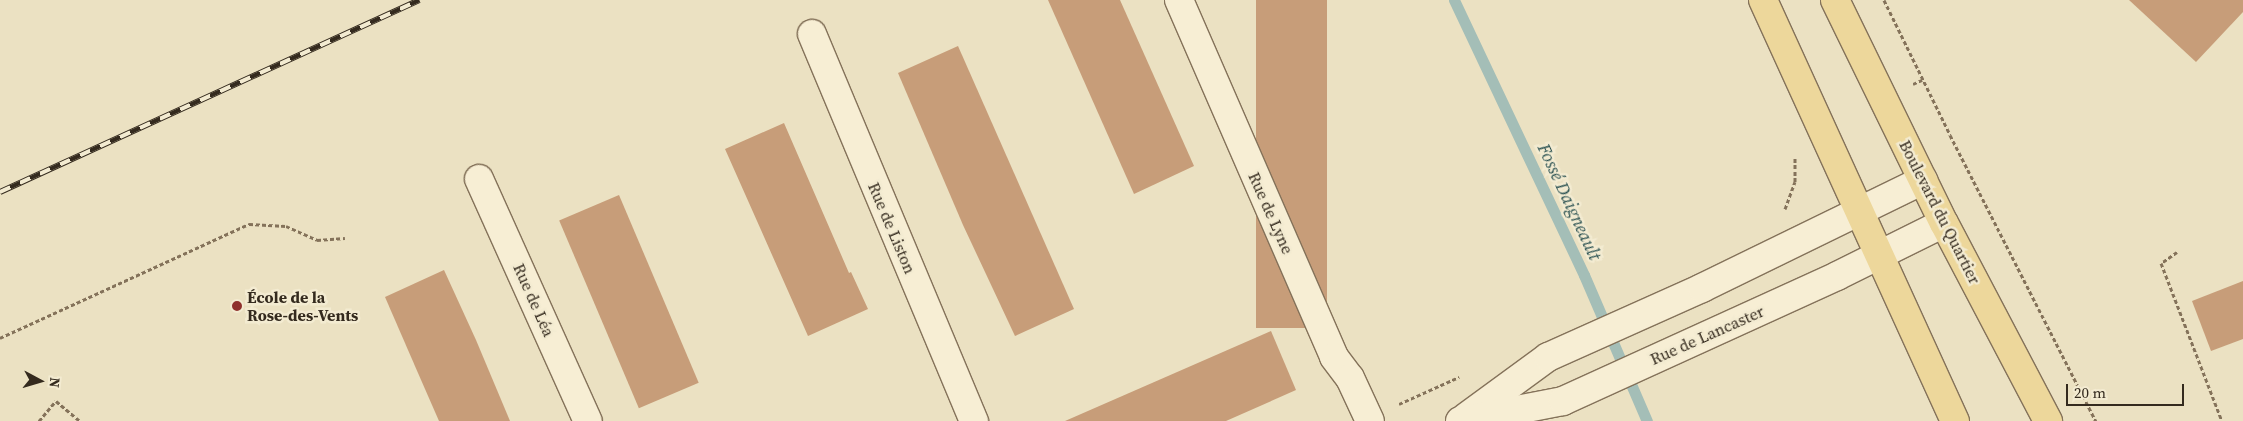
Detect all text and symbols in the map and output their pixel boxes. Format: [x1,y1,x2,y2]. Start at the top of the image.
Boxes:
street label: Boulevard du Quartier [1895,137,1985,287]
water label: Fossé Daigneault [1533,140,1605,264]
street label: Rue de Lyne [1244,169,1298,257]
street label: Rue de Liston [864,180,920,276]
street label: Rue de Léa [509,260,559,340]
place label: École de la Rose-des-Vents [247,287,358,325]
marker: École de la Rose-des-Vents [231,300,243,312]
street label: Rue de Lancaster [1647,301,1767,369]
north arrow [15,356,65,406]
scale bar [2068,374,2186,406]
text: N [44,376,65,389]
text: 20 m [2074,382,2106,403]

